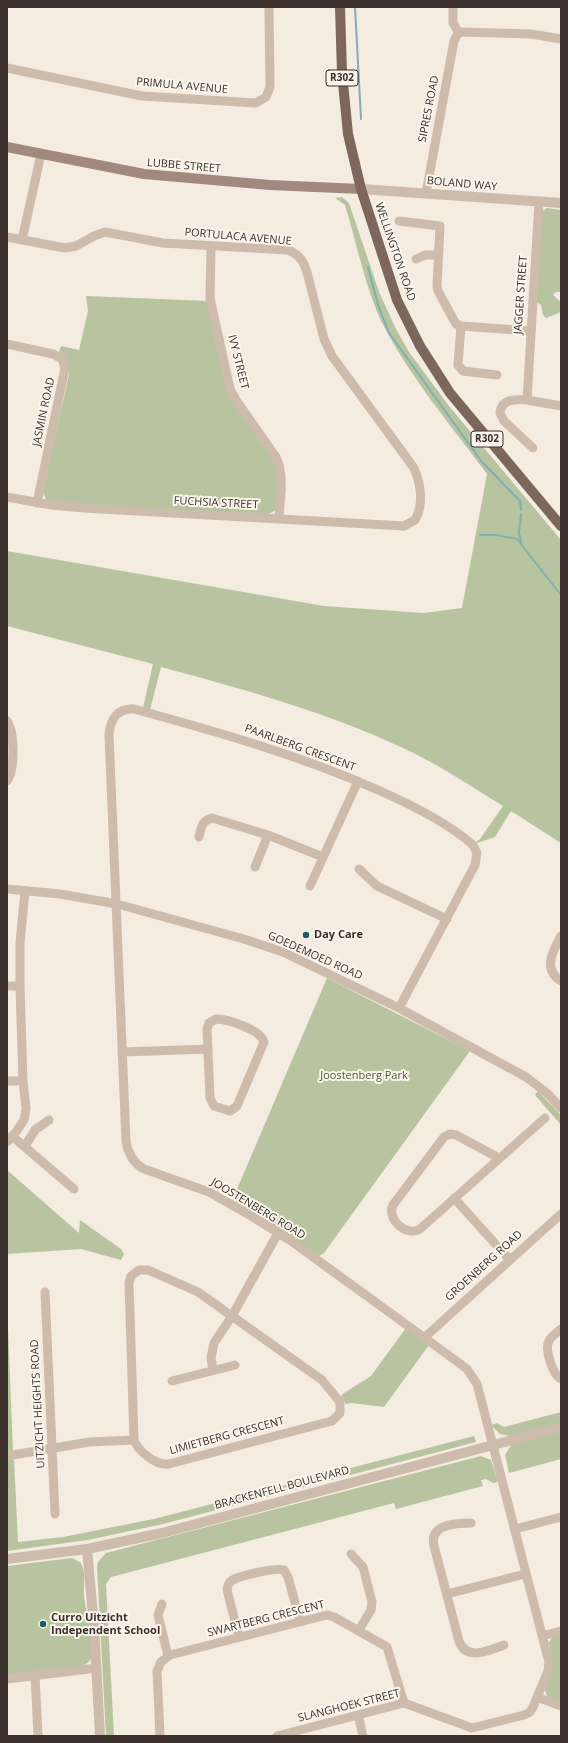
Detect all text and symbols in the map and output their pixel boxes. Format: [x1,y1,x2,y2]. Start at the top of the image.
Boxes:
road number: R302 [326,70,358,86]
street label: SIPRES ROAD [416,74,442,144]
street label: PRIMULA AVENUE [136,75,228,97]
street label: LUBBE STREET [147,156,221,176]
street label: BOLAND WAY [426,174,498,194]
street label: WELLINGTON ROAD [372,201,418,303]
street label: PORTULACA AVENUE [184,226,292,248]
street label: JAGGER STREET [512,255,530,335]
street label: IVY STREET [225,333,251,391]
street label: JASMIN ROAD [30,376,58,448]
road number: R302 [471,431,503,447]
street label: FUCHSIA STREET [173,494,259,512]
street label: PAARLBERG CRESCENT [243,722,357,774]
place label: Day Care [314,928,363,942]
street label: GOEDEMOED ROAD [266,929,364,983]
marker: Day Care [301,930,311,940]
park label: Joostenberg Park [320,1069,408,1083]
street label: JOOSTENBERG ROAD [208,1176,308,1242]
street label: GROENBERG ROAD [443,1228,525,1304]
street label: UITZICHT HEIGHTS ROAD [28,1339,48,1469]
street label: LIMIETBERG CRESCENT [168,1414,286,1458]
street label: BRACKENFELL BOULEVARD [213,1464,351,1512]
street label: SWARTBERG CRESCENT [206,1598,326,1640]
place label: Curro Uitzicht Independent School [51,1611,160,1637]
marker: Curro Uitzicht Independent School [38,1619,48,1629]
street label: SLANGHOEK STREET [297,1687,401,1725]

